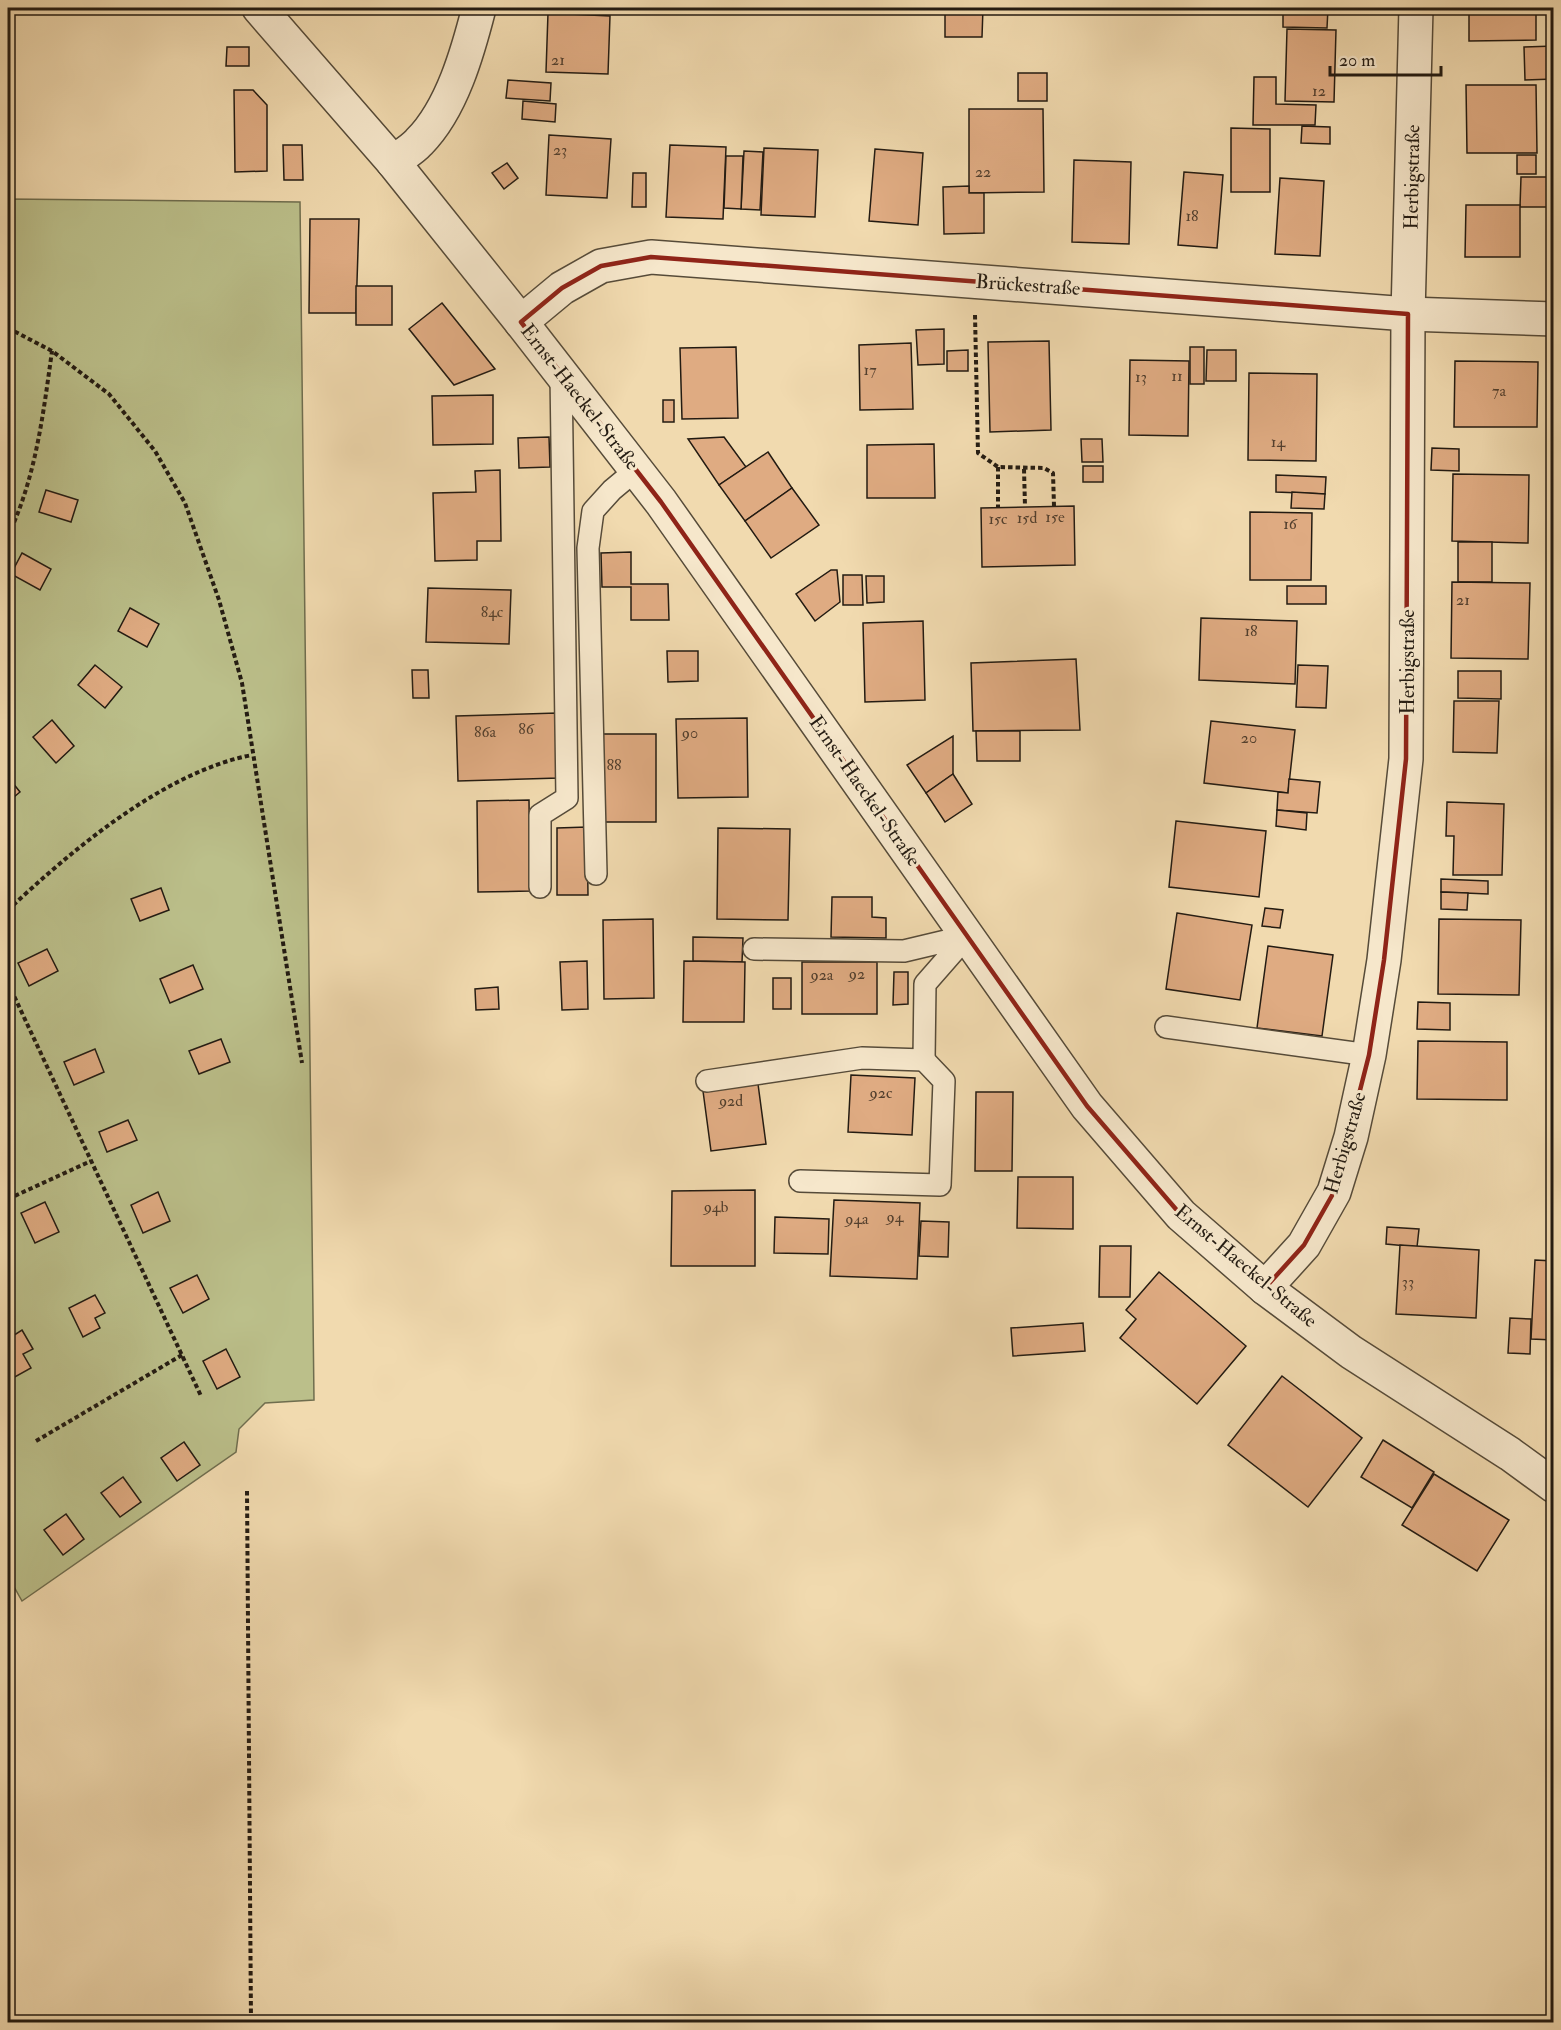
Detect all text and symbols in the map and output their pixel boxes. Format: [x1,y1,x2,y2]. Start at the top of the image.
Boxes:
scale bar [1330,39,1441,77]
text: 20 m [1339,49,1375,72]
house number: 21 [551,50,565,70]
house number: 12 [1312,81,1326,101]
street label: Herbigstraße [1399,124,1425,230]
house number: 23 [553,140,567,160]
house number: 22 [975,162,991,182]
house number: 18 [1185,206,1199,226]
street label: Brückestraße [975,269,1081,301]
street label: Ernst-Haeckel-Straße [515,319,645,475]
house number: 17 [863,360,877,380]
house number: 11 [1171,366,1183,386]
house number: 13 [1135,367,1147,387]
house number: 7a [1492,381,1506,401]
house number: 14 [1271,432,1287,452]
house number: 15e [1045,507,1065,527]
house number: 15d [1017,508,1037,528]
house number: 15c [988,509,1008,529]
house number: 16 [1283,514,1298,534]
house number: 21 [1456,590,1470,610]
house number: 84c [481,602,504,622]
street label: Herbigstraße [1395,609,1420,715]
house number: 18 [1244,621,1258,641]
street label: Ernst-Haeckel-Straße [804,711,926,871]
house number: 86 [518,719,535,739]
house number: 86a [474,722,496,742]
house number: 90 [681,723,698,743]
house number: 20 [1241,728,1257,748]
house number: 88 [606,755,622,775]
house number: 92 [848,964,865,984]
house number: 92a [810,965,834,985]
house number: 92c [869,1083,893,1103]
street label: Herbigstraße [1319,1089,1371,1197]
house number: 92d [718,1091,743,1111]
house number: 94b [703,1197,728,1217]
street label: Ernst-Haeckel-Straße [1170,1199,1322,1333]
house number: 94 [886,1207,905,1227]
house number: 94a [844,1209,869,1229]
house number: 33 [1402,1272,1414,1292]

